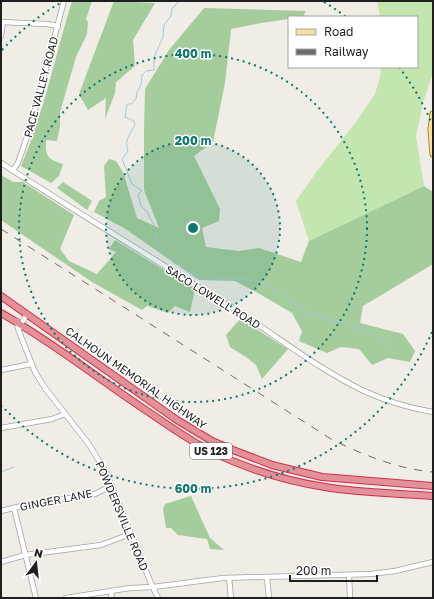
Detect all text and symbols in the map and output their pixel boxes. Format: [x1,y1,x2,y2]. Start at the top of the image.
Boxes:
legend [288,16,418,68]
text: Road [324,24,353,39]
street label: PACE VALLEY ROAD [21,35,60,139]
text: Railway [324,44,369,59]
text: 400 m [175,46,211,61]
text: 200 m [175,133,211,148]
centre of rings [186,221,200,235]
street label: SACO LOWELL ROAD [163,262,263,331]
street label: CALHOUN MEMORIAL HIGHWAY [63,324,209,431]
road number: US 123 [190,443,232,459]
street label: POWDERSVILLE ROAD [93,459,152,573]
text: 600 m [175,481,211,496]
street label: GINGER LANE [19,486,93,513]
north arrow [16,543,56,583]
text: N [33,545,44,560]
scale bar [290,557,377,583]
text: 200 m [296,563,331,578]

